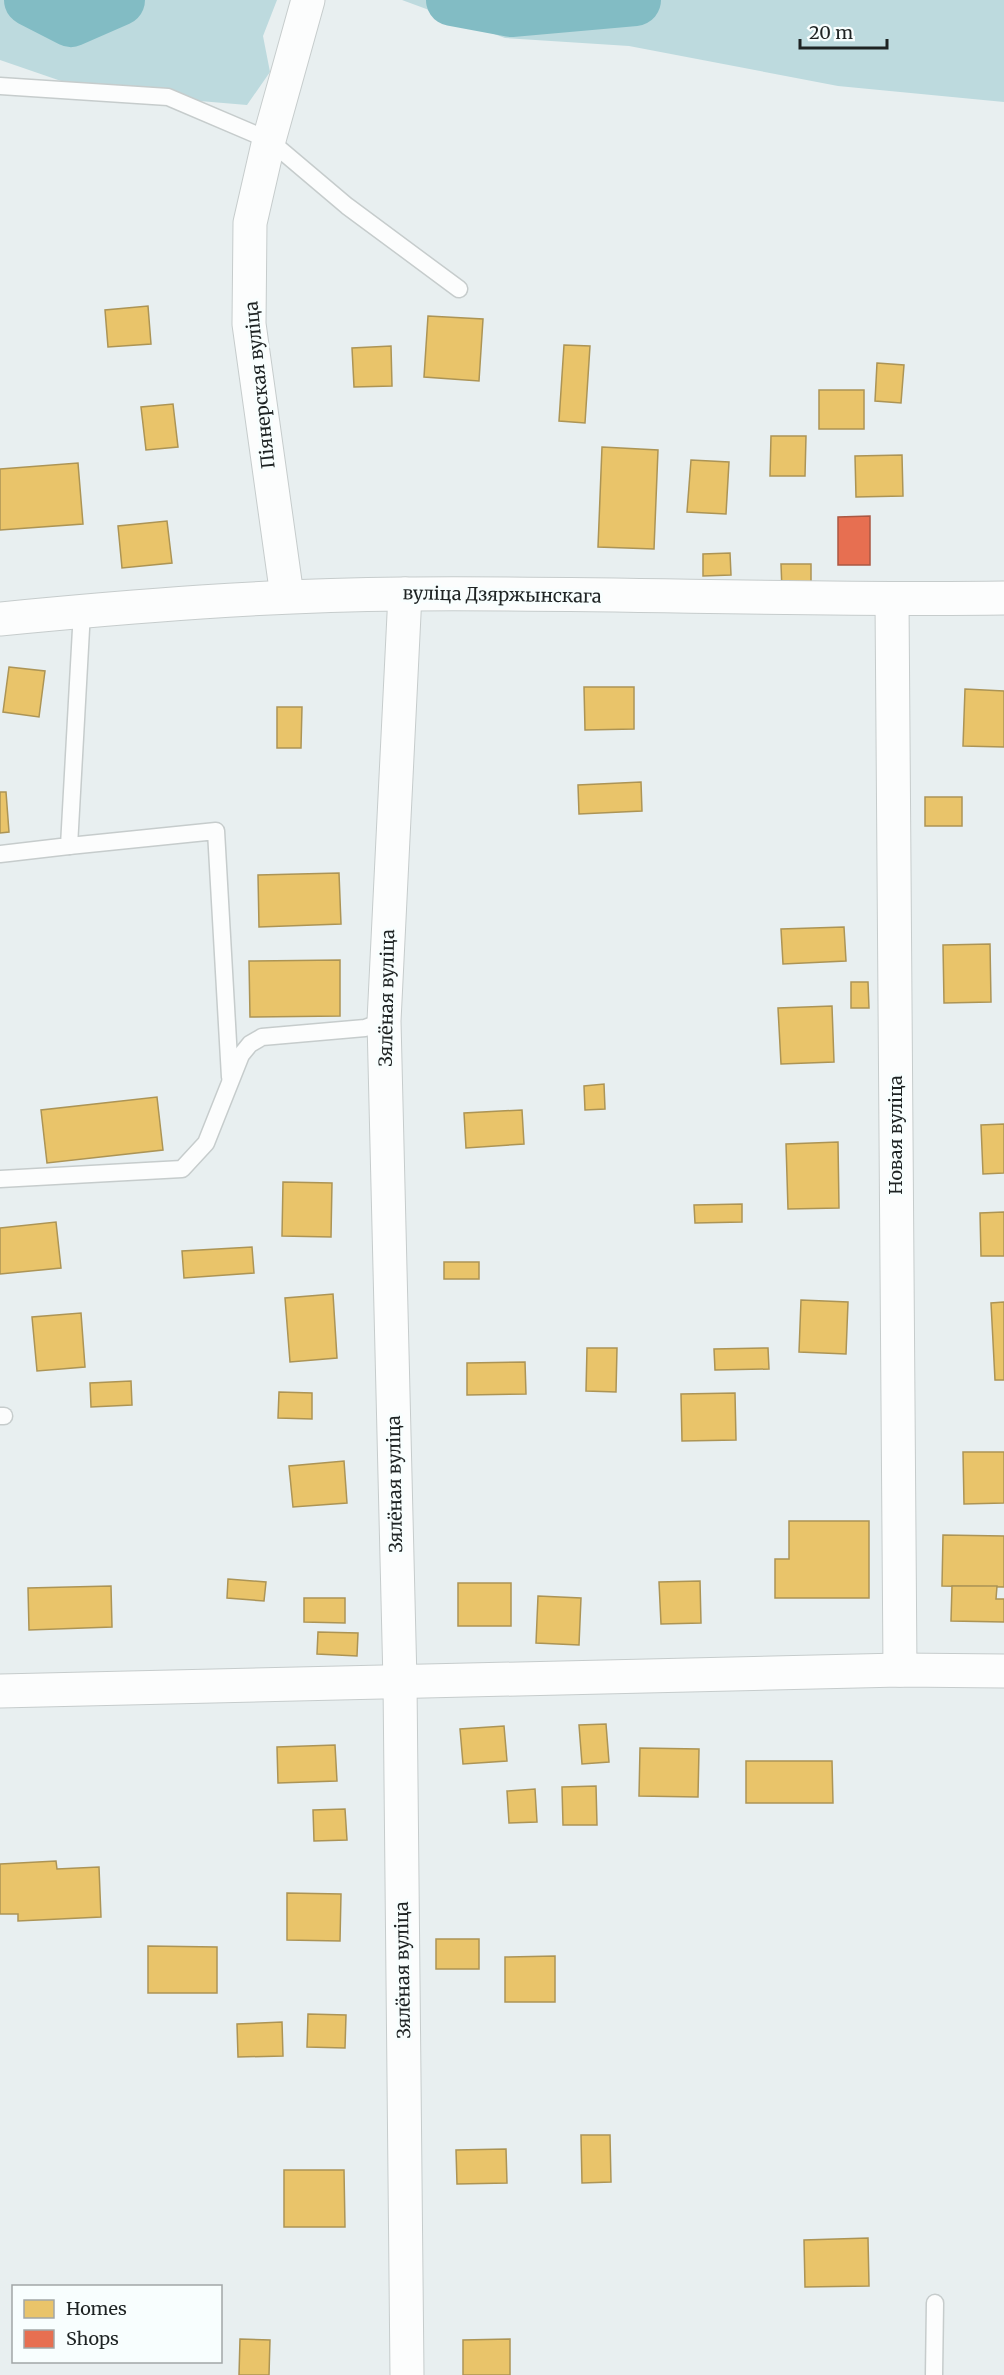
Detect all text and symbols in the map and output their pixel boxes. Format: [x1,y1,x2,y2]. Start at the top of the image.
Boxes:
scale bar [800,12,887,50]
text: 20 m [809,21,853,44]
street label: Піянерская вуліца [239,300,280,470]
street label: вуліца Дзяржынскага [402,581,602,608]
street label: Зялёная вуліца [374,929,399,1067]
street label: Новая вуліца [884,1075,907,1195]
street label: Зялёная вуліца [382,1415,407,1553]
street label: Зялёная вуліца [390,1901,415,2039]
legend [12,2285,222,2363]
text: Homes [66,2297,127,2320]
text: Shops [66,2327,119,2350]

